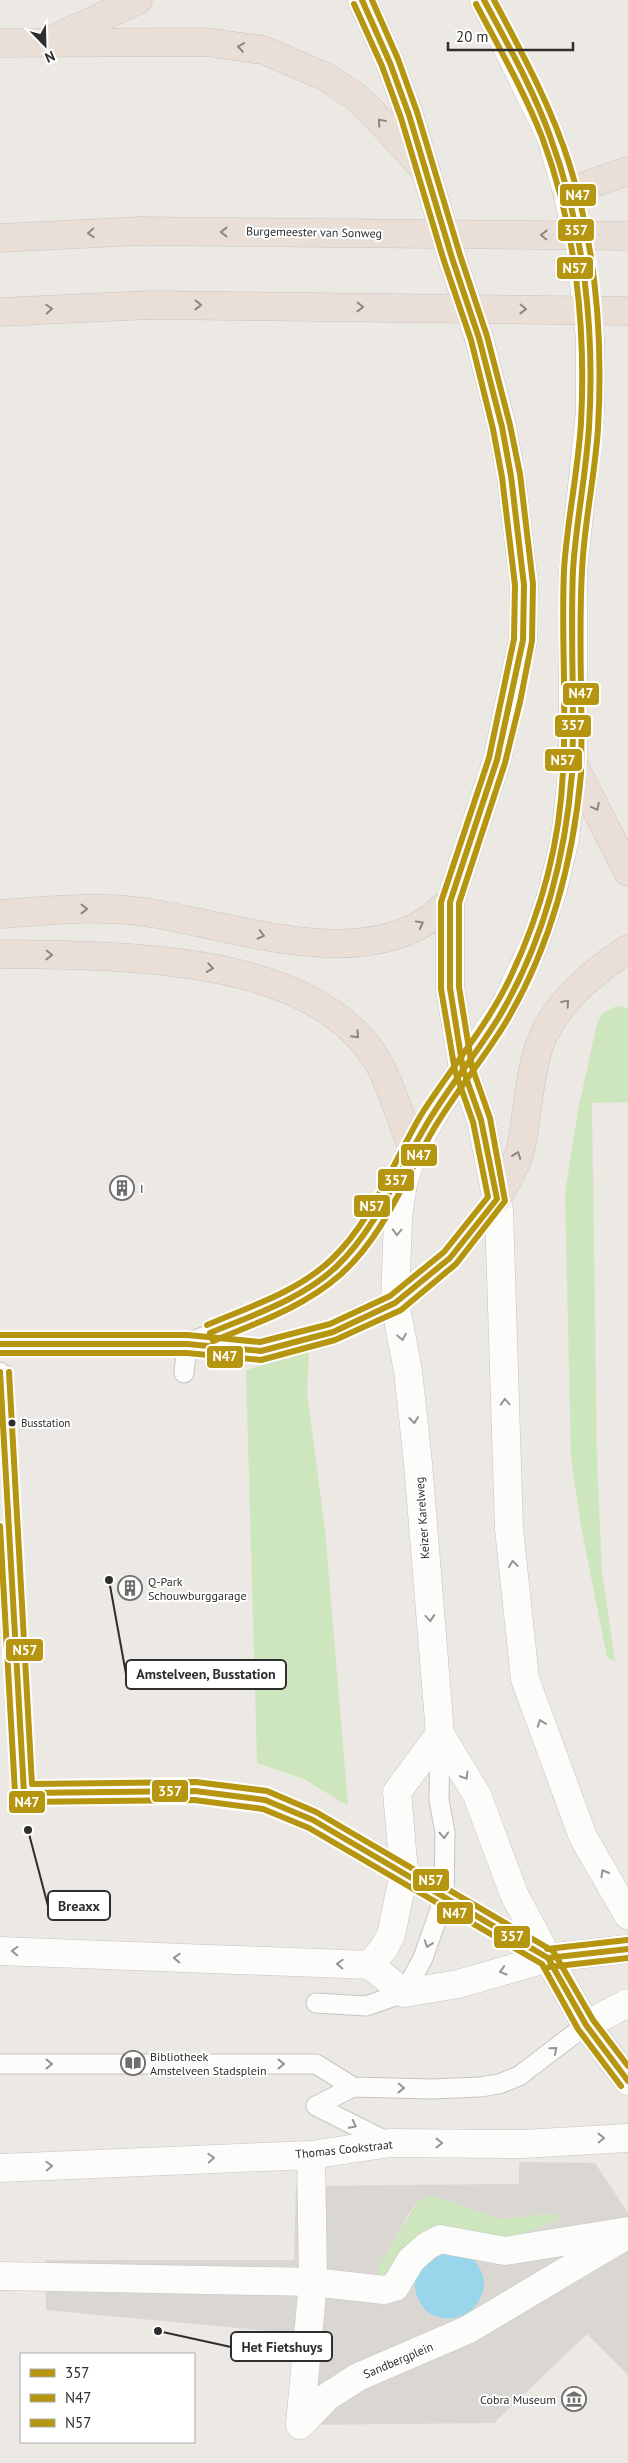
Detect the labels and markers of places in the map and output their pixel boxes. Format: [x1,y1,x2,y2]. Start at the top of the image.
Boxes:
building icon: I [109,1175,135,1201]
place label: I [140,1181,144,1196]
place label: Busstation [21,1416,70,1430]
marker: Busstation [7,1418,17,1428]
place label: Q-Park Schouwburggarage [148,1574,247,1603]
building icon: Q-Park Schouwburggarage [117,1575,143,1601]
callout: Amstelveen, Busstation [126,1660,286,1689]
callout: Breaxx [48,1891,110,1920]
place label: Bibliotheek Amstelveen Stadsplein [150,2049,267,2078]
library icon: Bibliotheek Amstelveen Stadsplein [120,2050,146,2076]
callout: Het Fietshuys [231,2332,332,2361]
museum icon: Cobra Museum [561,2386,587,2412]
place label: Cobra Museum [480,2392,556,2407]

